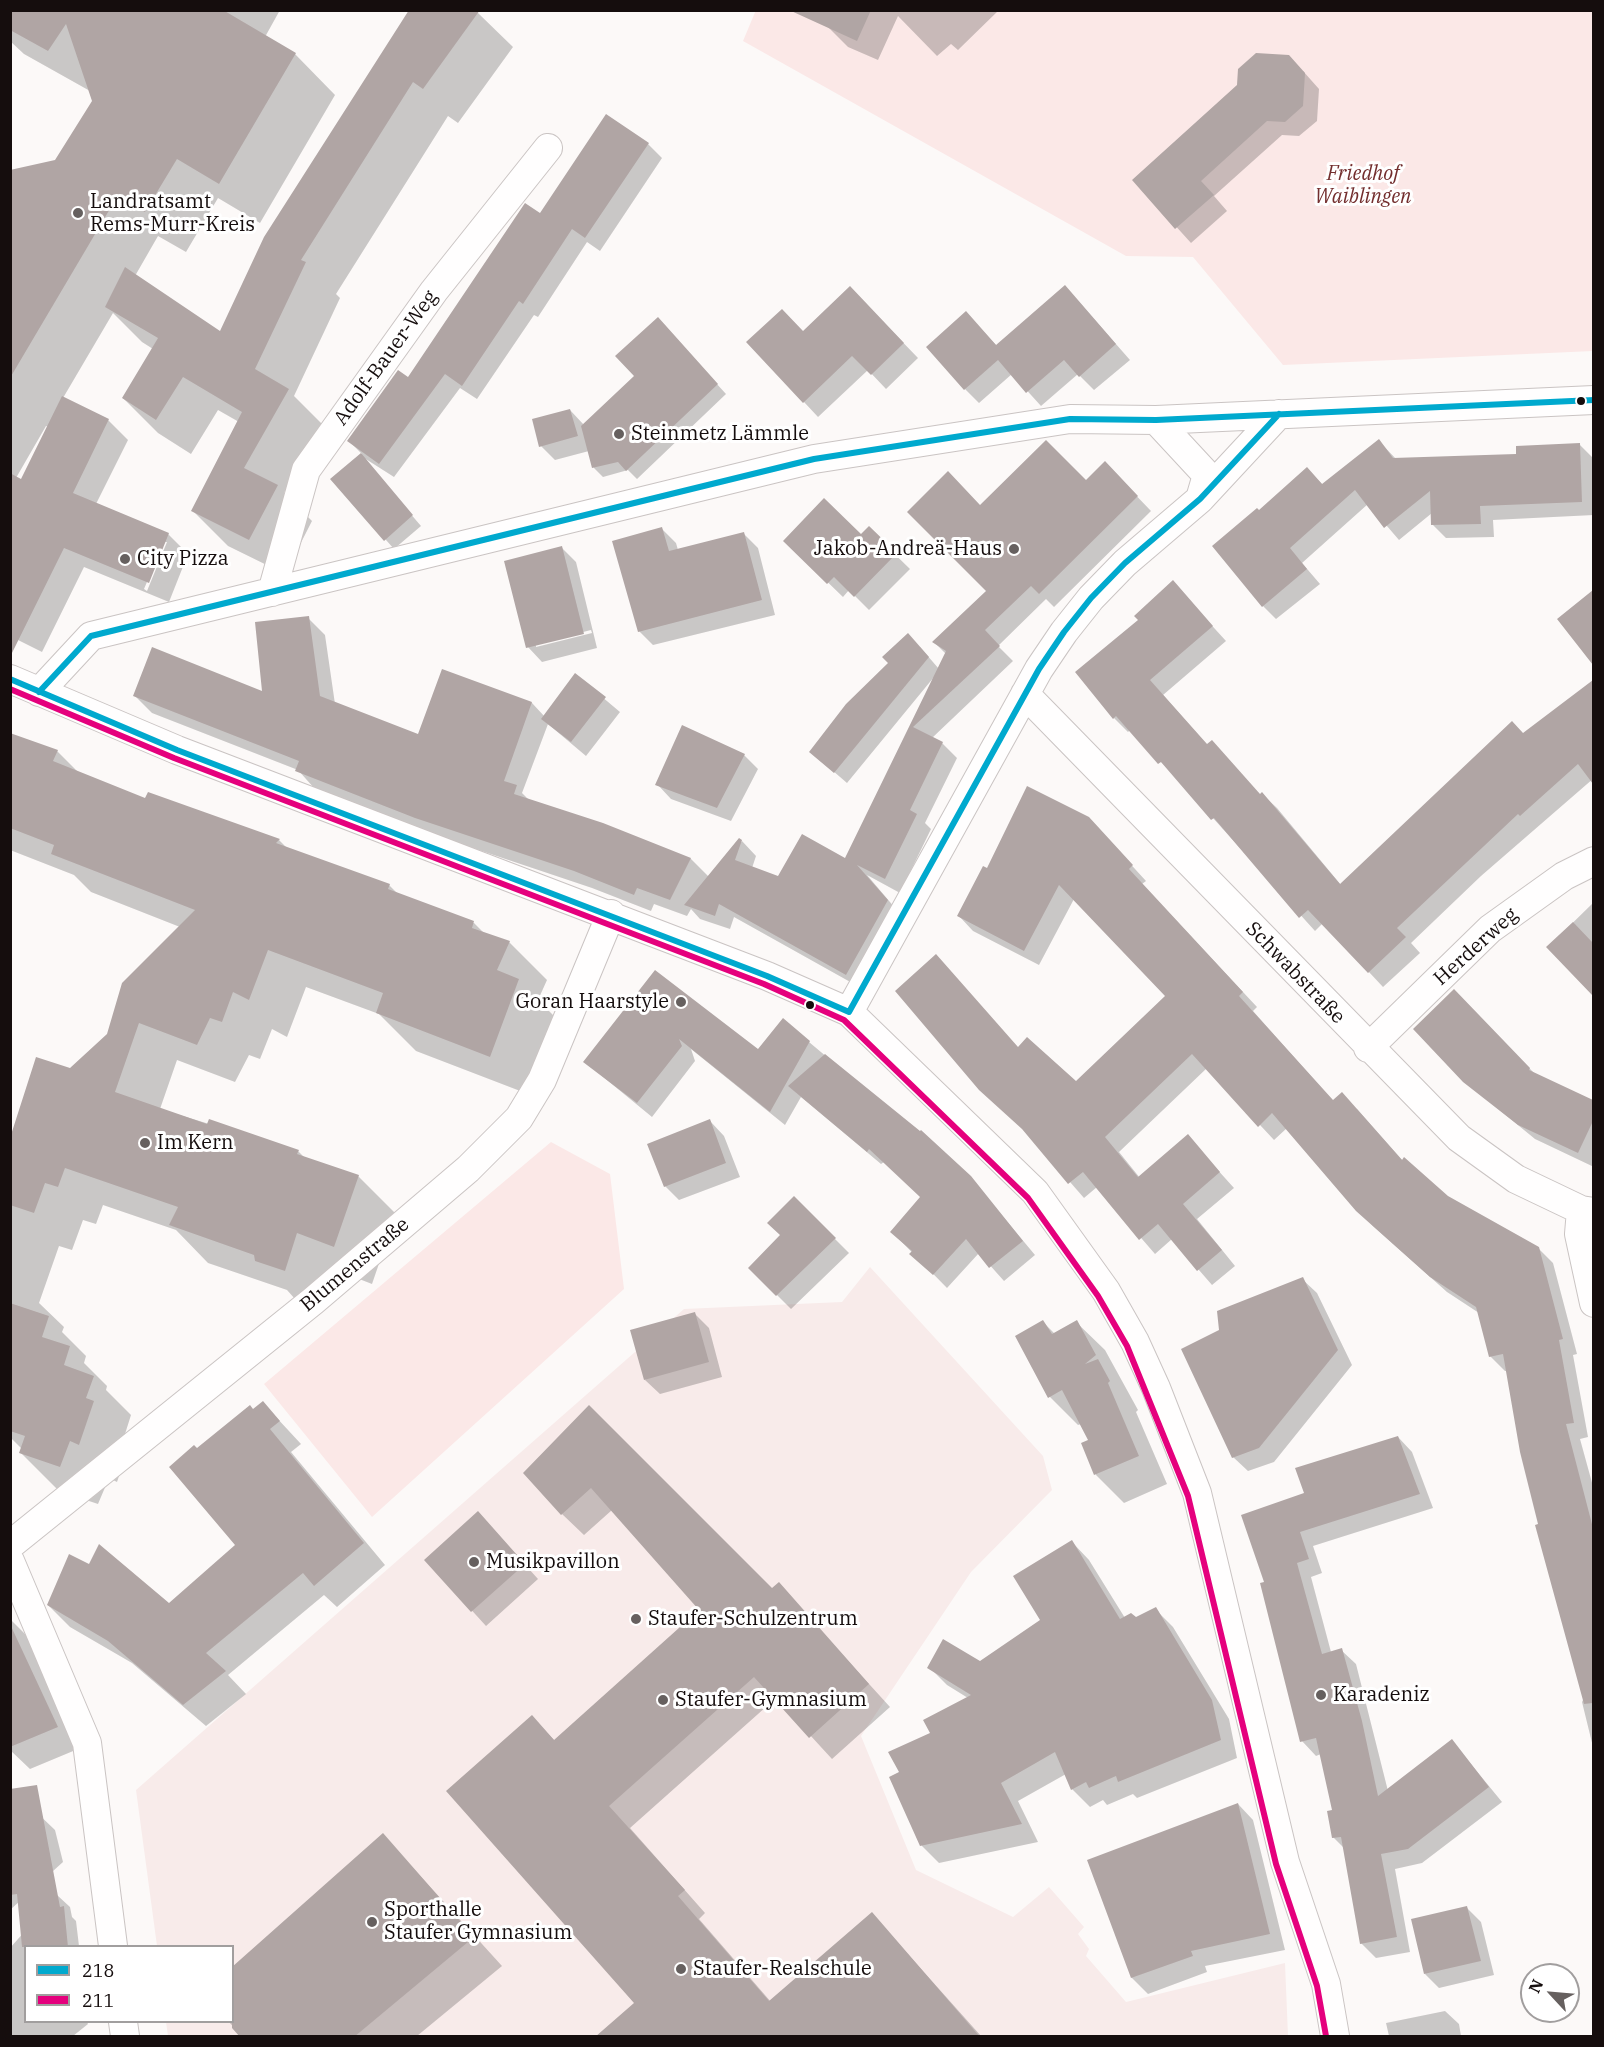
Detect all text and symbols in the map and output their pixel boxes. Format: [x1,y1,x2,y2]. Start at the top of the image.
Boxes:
park label: Friedhof Waiblingen [1315,162,1411,209]
place label: Landratsamt Rems-Murr-Kreis [90,190,255,237]
marker: Landratsamt Rems-Murr-Kreis [71,206,85,220]
street label: Adolf-Bauer-Weg [329,286,443,430]
unlabelled marker [1575,395,1587,407]
place label: Steinmetz Lämmle [631,422,809,446]
marker: Steinmetz Lämmle [612,427,626,441]
place label: Jakob-Andreä-Haus [814,537,1002,561]
marker: Jakob-Andreä-Haus [1007,542,1021,556]
place label: City Pizza [137,547,229,571]
marker: City Pizza [118,552,132,566]
street label: Herderweg [1429,903,1523,991]
street label: Schwabstraße [1240,917,1350,1029]
place label: Goran Haarstyle [516,990,669,1014]
marker: Goran Haarstyle [674,995,688,1009]
unlabelled marker [804,999,816,1011]
place label: Im Kern [157,1131,234,1155]
marker: Im Kern [138,1136,152,1150]
street label: Blumenstraße [296,1213,414,1317]
place label: Musikpavillon [486,1550,620,1574]
marker: Musikpavillon [467,1555,481,1569]
place label: Staufer-Schulzentrum [648,1607,858,1631]
marker: Staufer-Schulzentrum [629,1612,643,1626]
place label: Karadeniz [1333,1683,1430,1707]
place label: Staufer-Gymnasium [675,1688,867,1712]
marker: Karadeniz [1314,1688,1328,1702]
marker: Staufer-Gymnasium [656,1693,670,1707]
place label: Sporthalle Staufer Gymnasium [384,1898,572,1945]
marker: Sporthalle Staufer Gymnasium [365,1915,379,1929]
legend [24,1945,234,2023]
place label: Staufer-Realschule [693,1957,872,1981]
text: 218 [82,1959,114,1982]
marker: Staufer-Realschule [674,1962,688,1976]
north arrow [1520,1963,1580,2023]
text: N [1524,1976,1547,1996]
text: 211 [82,1989,114,2012]

